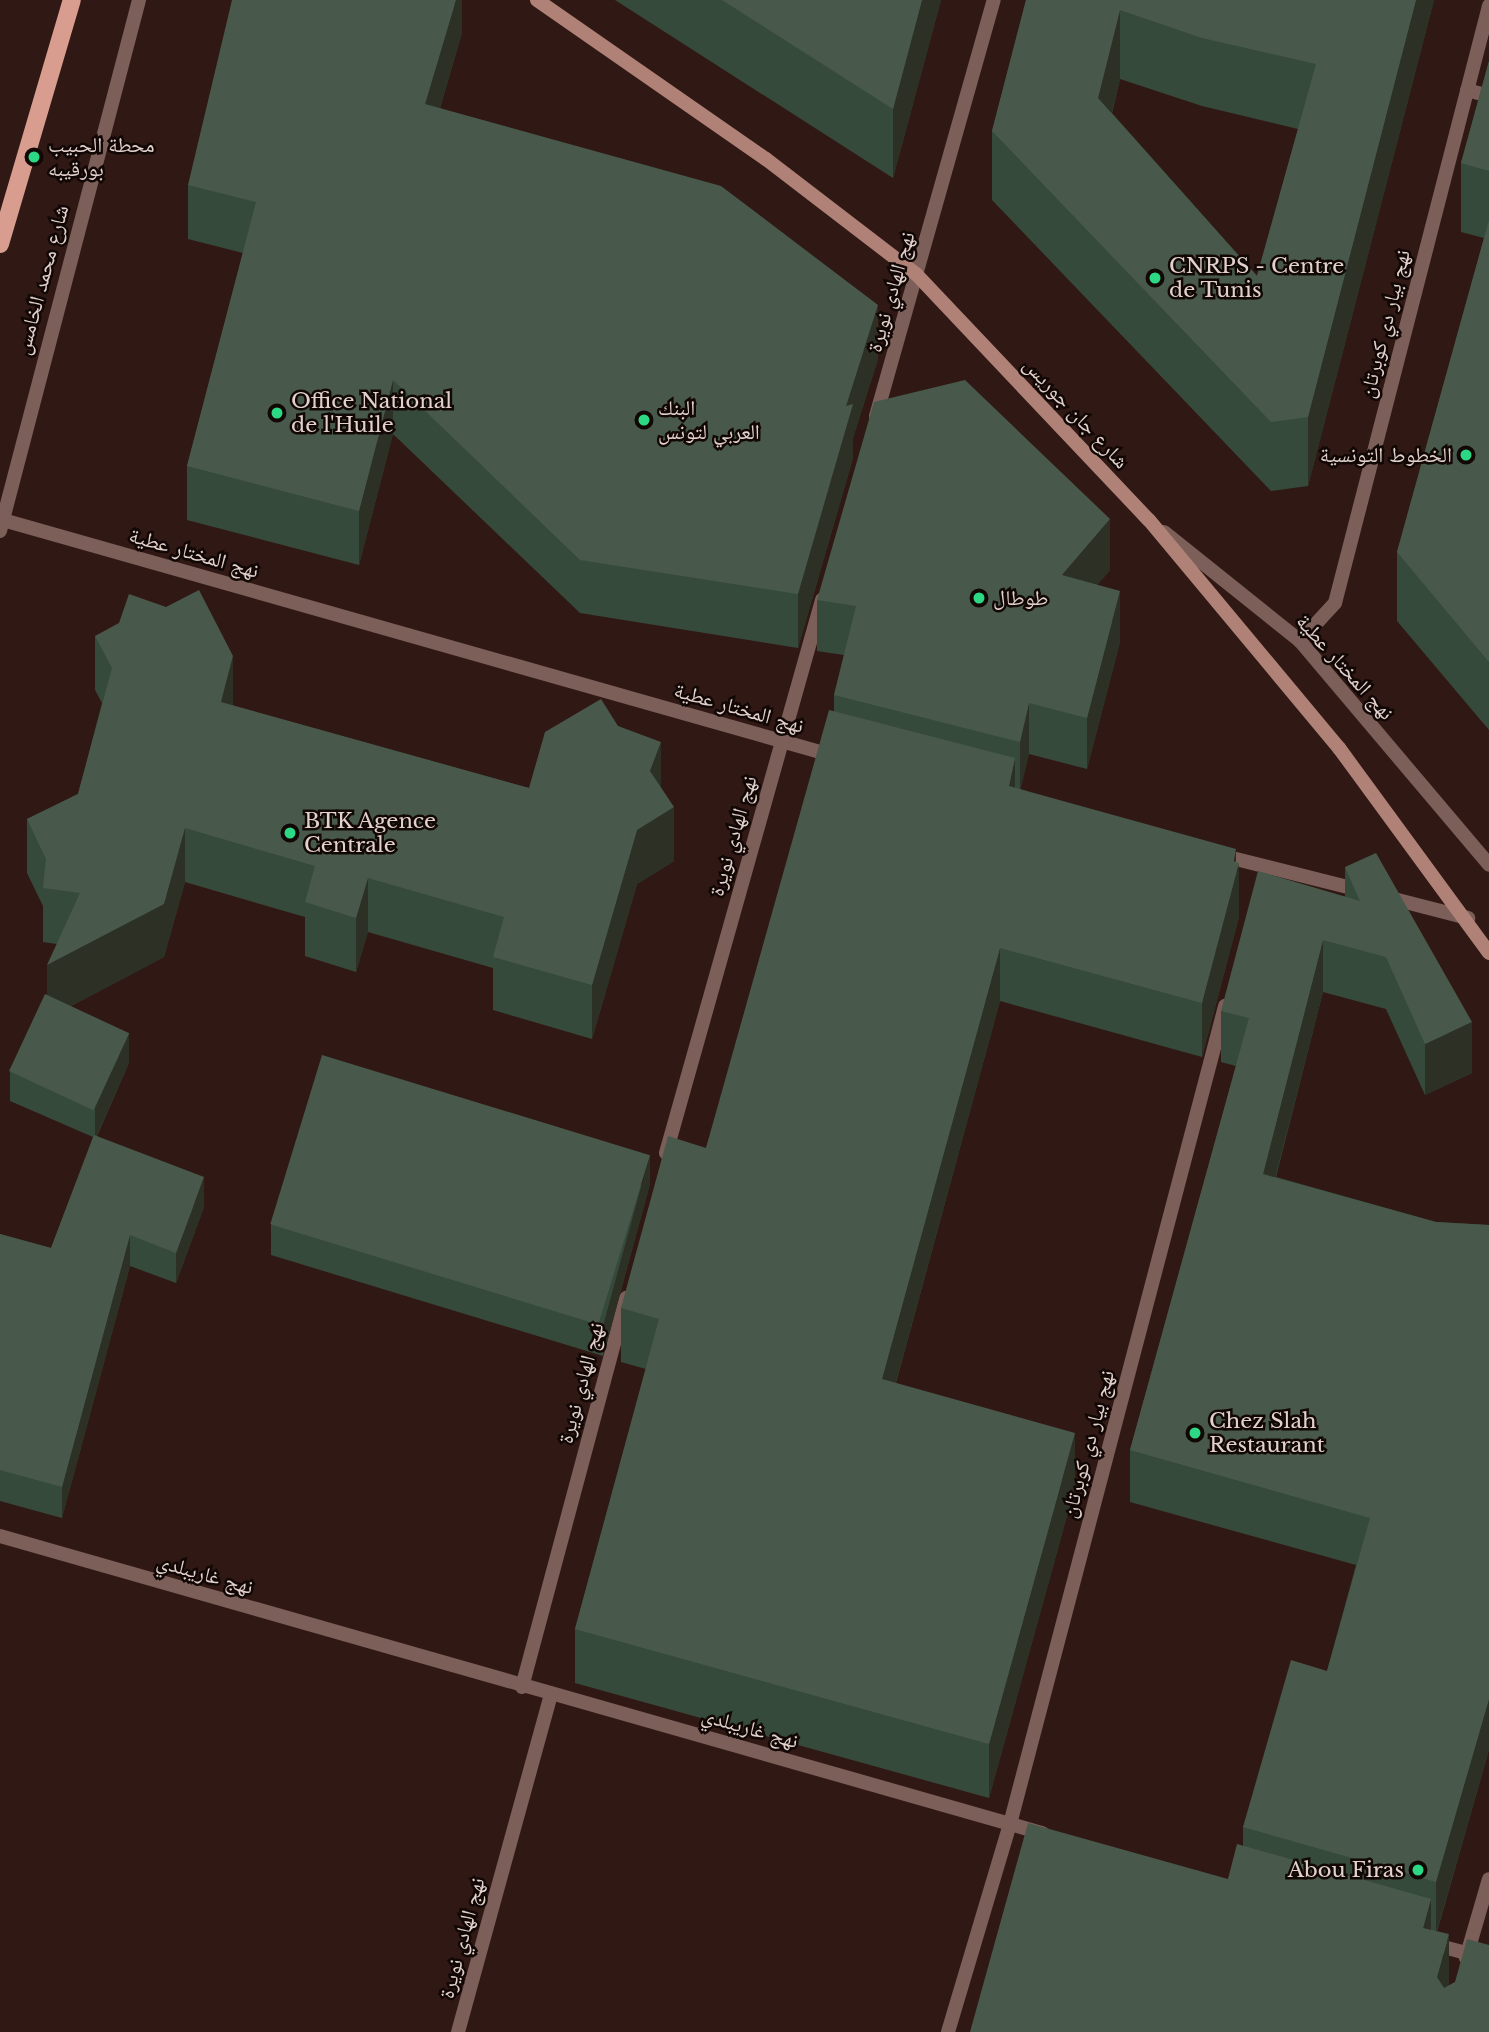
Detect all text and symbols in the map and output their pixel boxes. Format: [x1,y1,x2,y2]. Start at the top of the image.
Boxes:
place label: محطة الحبيب بورقيبه [48,132,155,182]
marker: محطة الحبيب بورقيبه [26,149,42,165]
street label: شارع محمد الخامس [10,202,74,358]
street label: نهج الهادي نويرة [862,229,920,355]
street label: نهج بيار دي كوبرتان [1354,247,1416,401]
place label: CNRPS - Centre de Tunis [1169,253,1344,303]
marker: CNRPS - Centre de Tunis [1147,270,1163,286]
street label: شارع جان جوريس [1018,352,1134,474]
place label: Office National de l'Huile [291,388,452,438]
place label: البنك العربي لتونس [658,395,760,445]
marker: Office National de l'Huile [269,405,285,421]
marker: البنك العربي لتونس [636,412,652,428]
place label: الخطوط التونسية [1320,442,1452,468]
marker: الخطوط التونسية [1458,447,1474,463]
street label: نهج المختار عطية [126,522,262,584]
place label: طوطال [993,585,1048,611]
marker: طوطال [971,590,987,606]
street label: نهج المختار عطية [1291,609,1399,725]
street label: نهج المختار عطية [671,677,807,739]
street label: نهج الهادي نويرة [704,773,762,899]
place label: BTK Agence Centrale [304,808,437,858]
marker: BTK Agence Centrale [282,825,298,841]
street label: نهج الهادي نويرة [553,1320,609,1446]
street label: نهج بيار دي كوبرتان [1056,1367,1120,1521]
place label: Chez Slah Restaurant [1209,1408,1325,1458]
marker: Chez Slah Restaurant [1187,1425,1203,1441]
street label: نهج غاريبلدي [154,1548,256,1600]
street label: نهج غاريبلدي [699,1702,801,1754]
place label: Abou Firas [1288,1857,1404,1883]
marker: Abou Firas [1410,1862,1426,1878]
street label: نهج الهادي نويرة [434,1875,490,2001]

